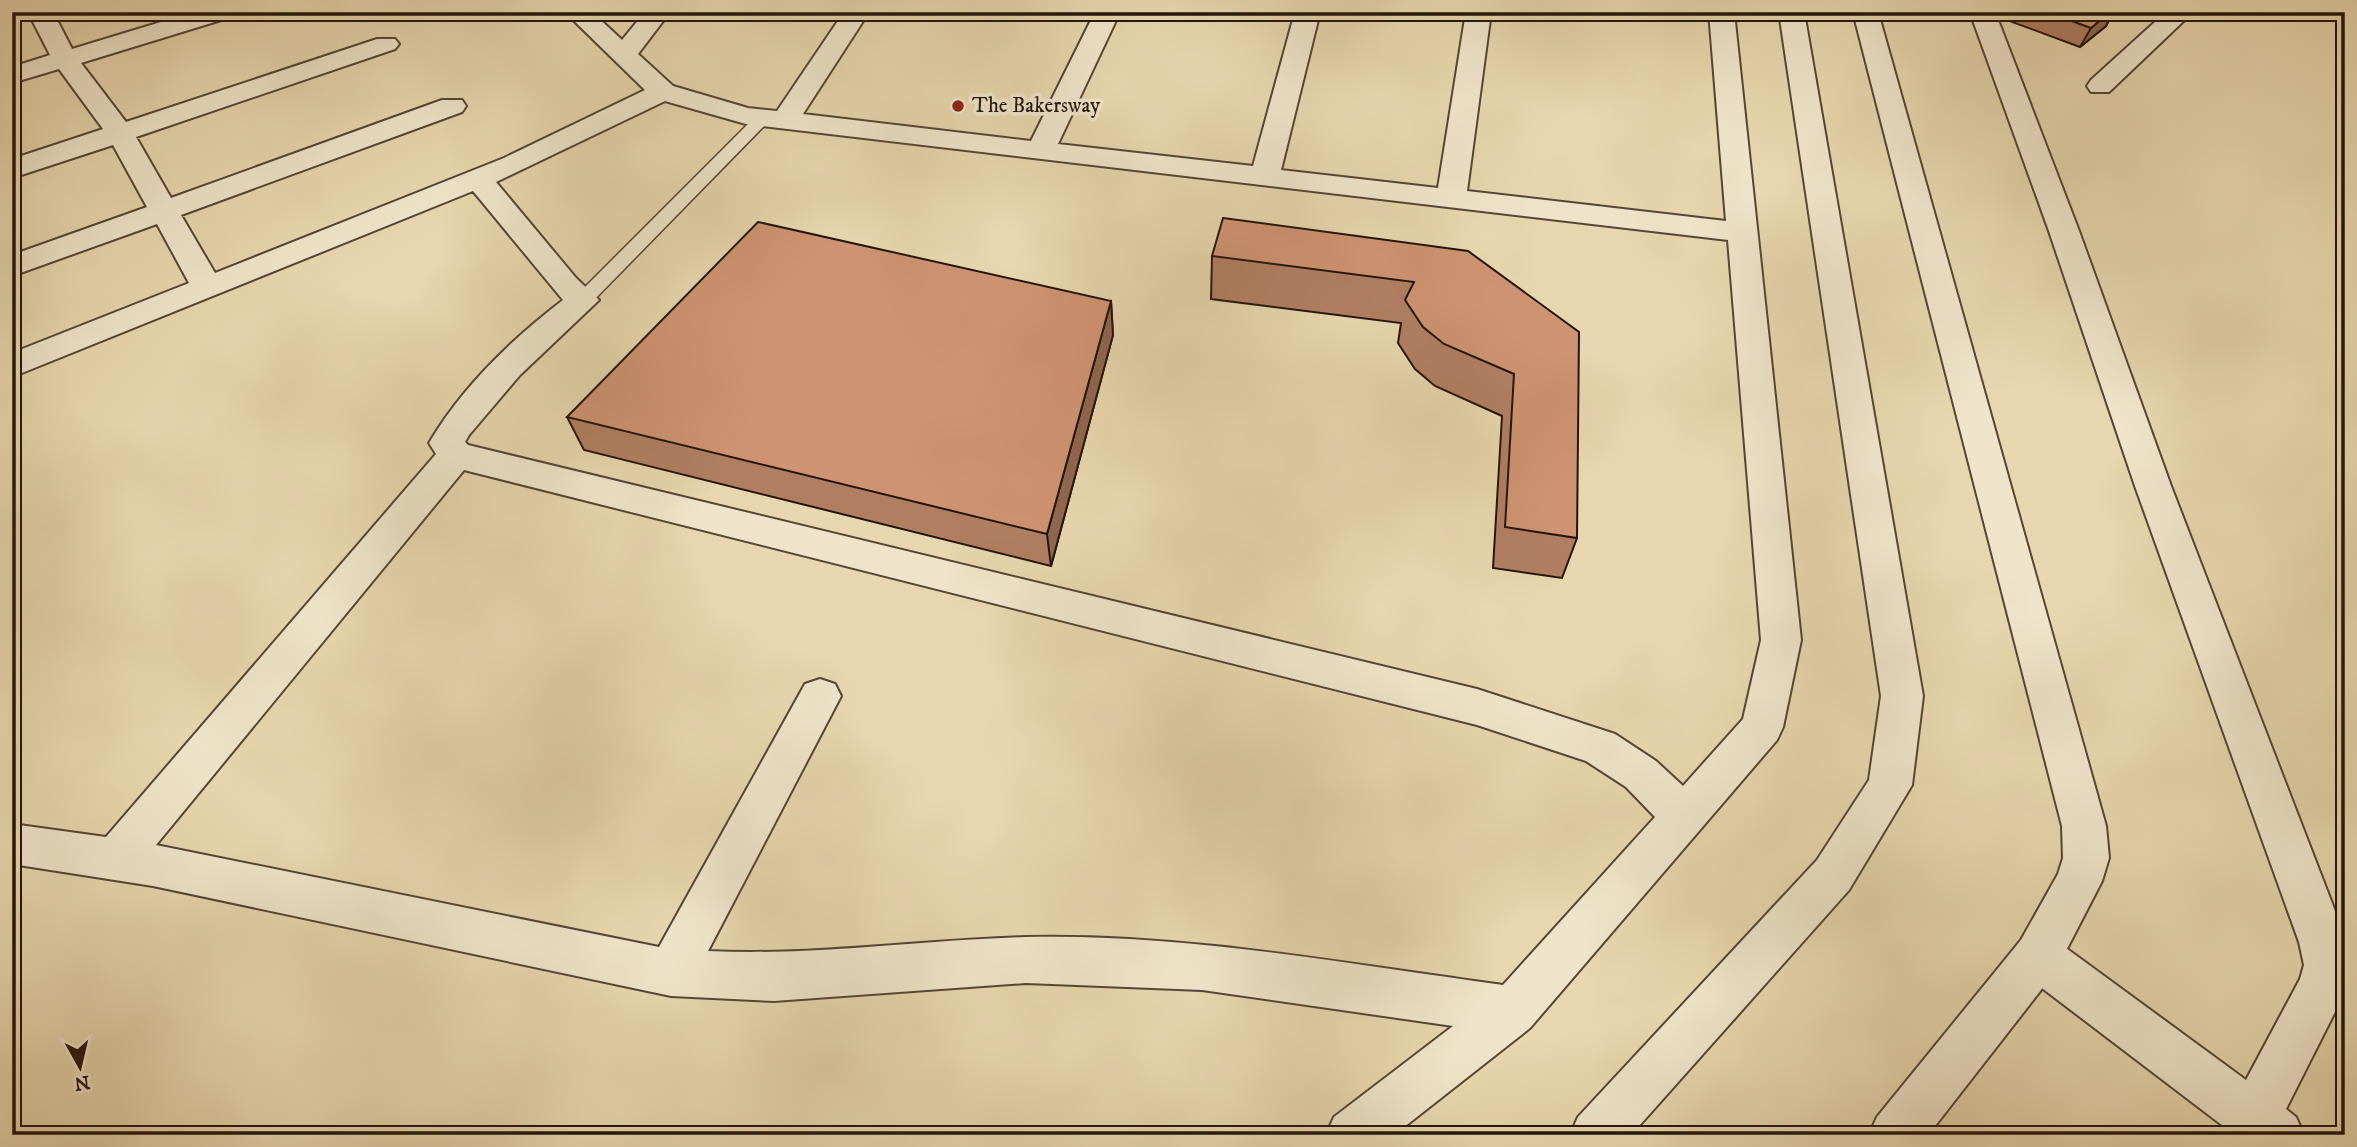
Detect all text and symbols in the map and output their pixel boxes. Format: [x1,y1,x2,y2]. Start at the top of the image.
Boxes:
place label: The Bakersway [972,93,1101,119]
marker: The Bakersway [950,98,966,114]
north arrow [46,1032,116,1102]
text: N [72,1070,91,1095]

